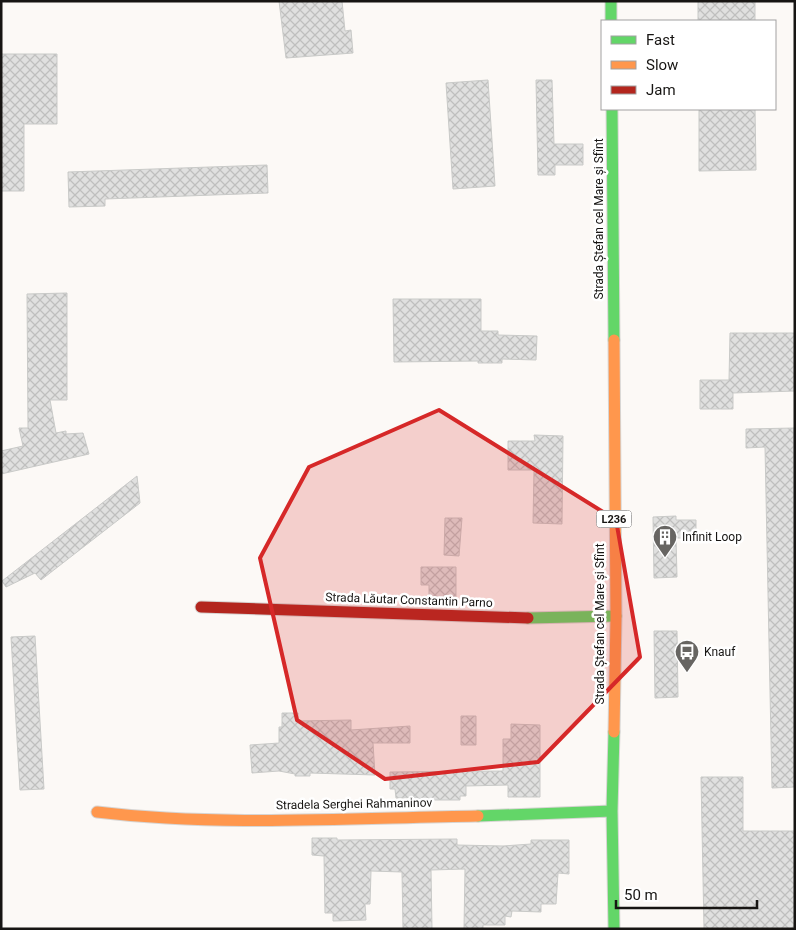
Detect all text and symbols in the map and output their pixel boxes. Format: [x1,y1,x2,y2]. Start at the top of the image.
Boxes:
legend [601,20,776,110]
text: Fast [646,31,675,49]
text: Slow [646,56,678,74]
text: Jam [646,81,676,99]
street label: Strada Ștefan cel Mare și Sfînt [592,138,607,300]
road number: L236 [596,510,632,528]
building icon: Infinit Loop [652,524,678,558]
place label: Infinit Loop [682,530,742,544]
street label: Strada Ștefan cel Mare și Sfînt [593,543,608,705]
street label: Strada Lăutar Constantin Parno [325,590,493,610]
bus stop icon: Knauf [674,639,700,673]
place label: Knauf [704,645,736,659]
street label: Stradela Serghei Rahmaninov [276,796,432,812]
scale bar [616,878,757,910]
text: 50 m [624,886,658,904]

